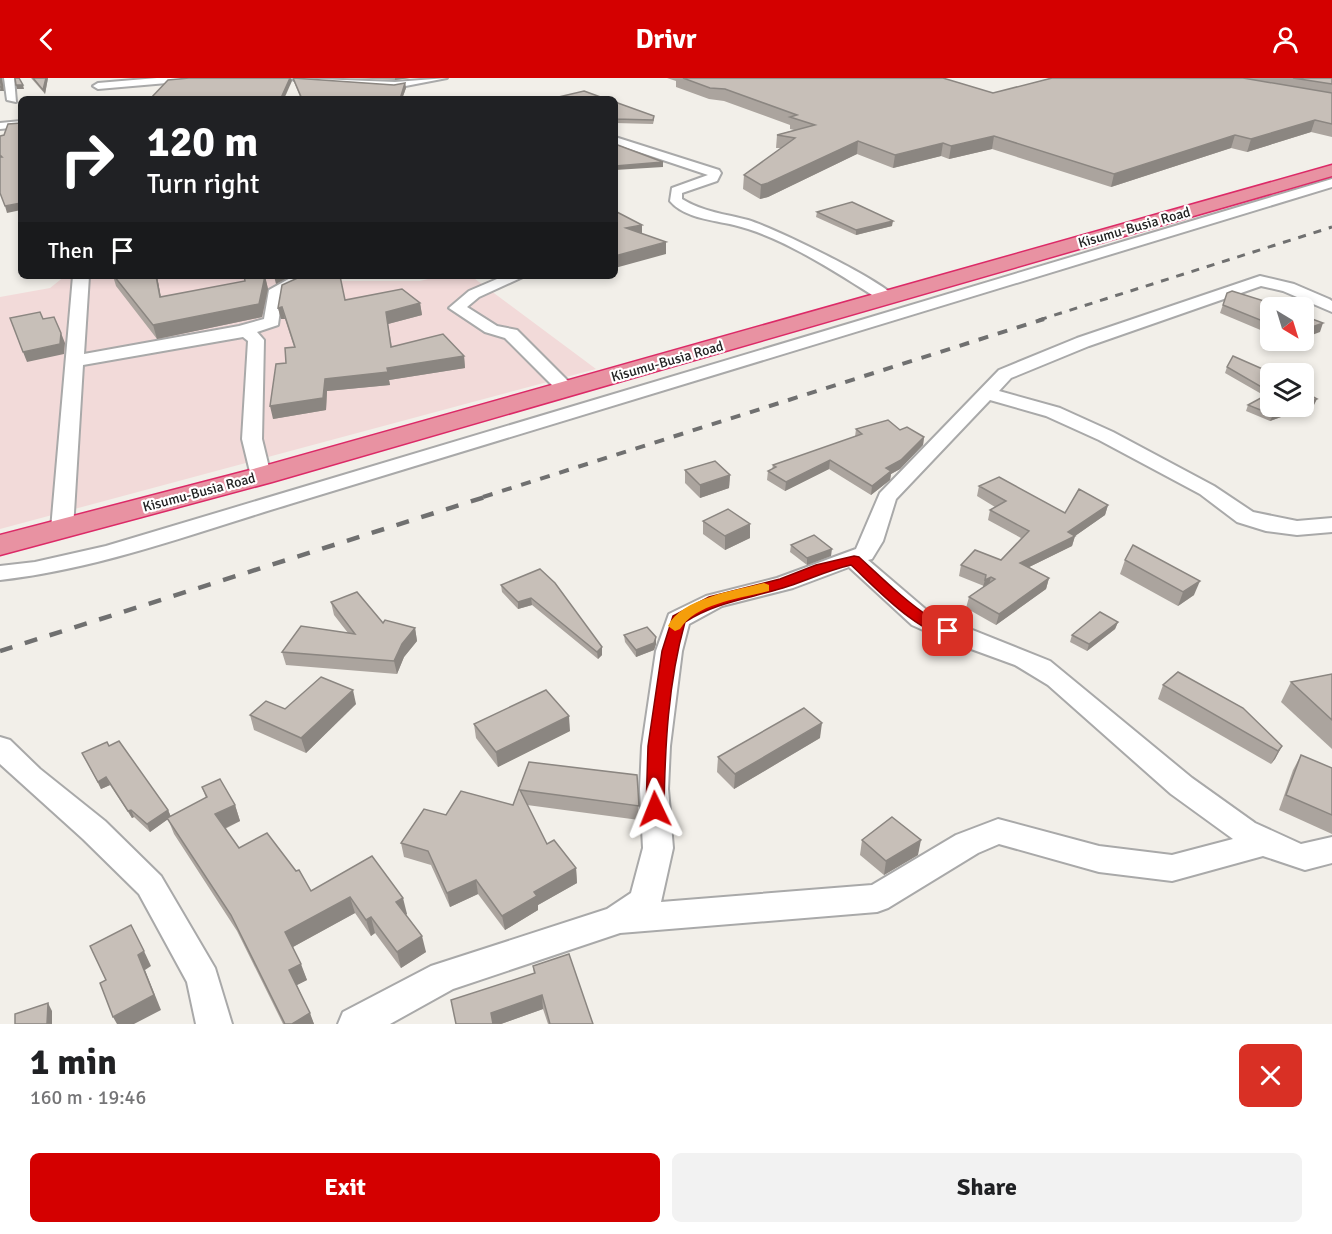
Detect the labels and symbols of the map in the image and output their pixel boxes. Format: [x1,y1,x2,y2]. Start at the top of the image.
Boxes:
street label: Kisumu-Busia Road [1076,203,1192,252]
north arrow [1260,297,1314,351]
street label: Kisumu-Busia Road [609,337,725,386]
street label: Kisumu-Busia Road [141,469,257,516]
pin [922,605,973,656]
position arrow [623,777,687,841]

